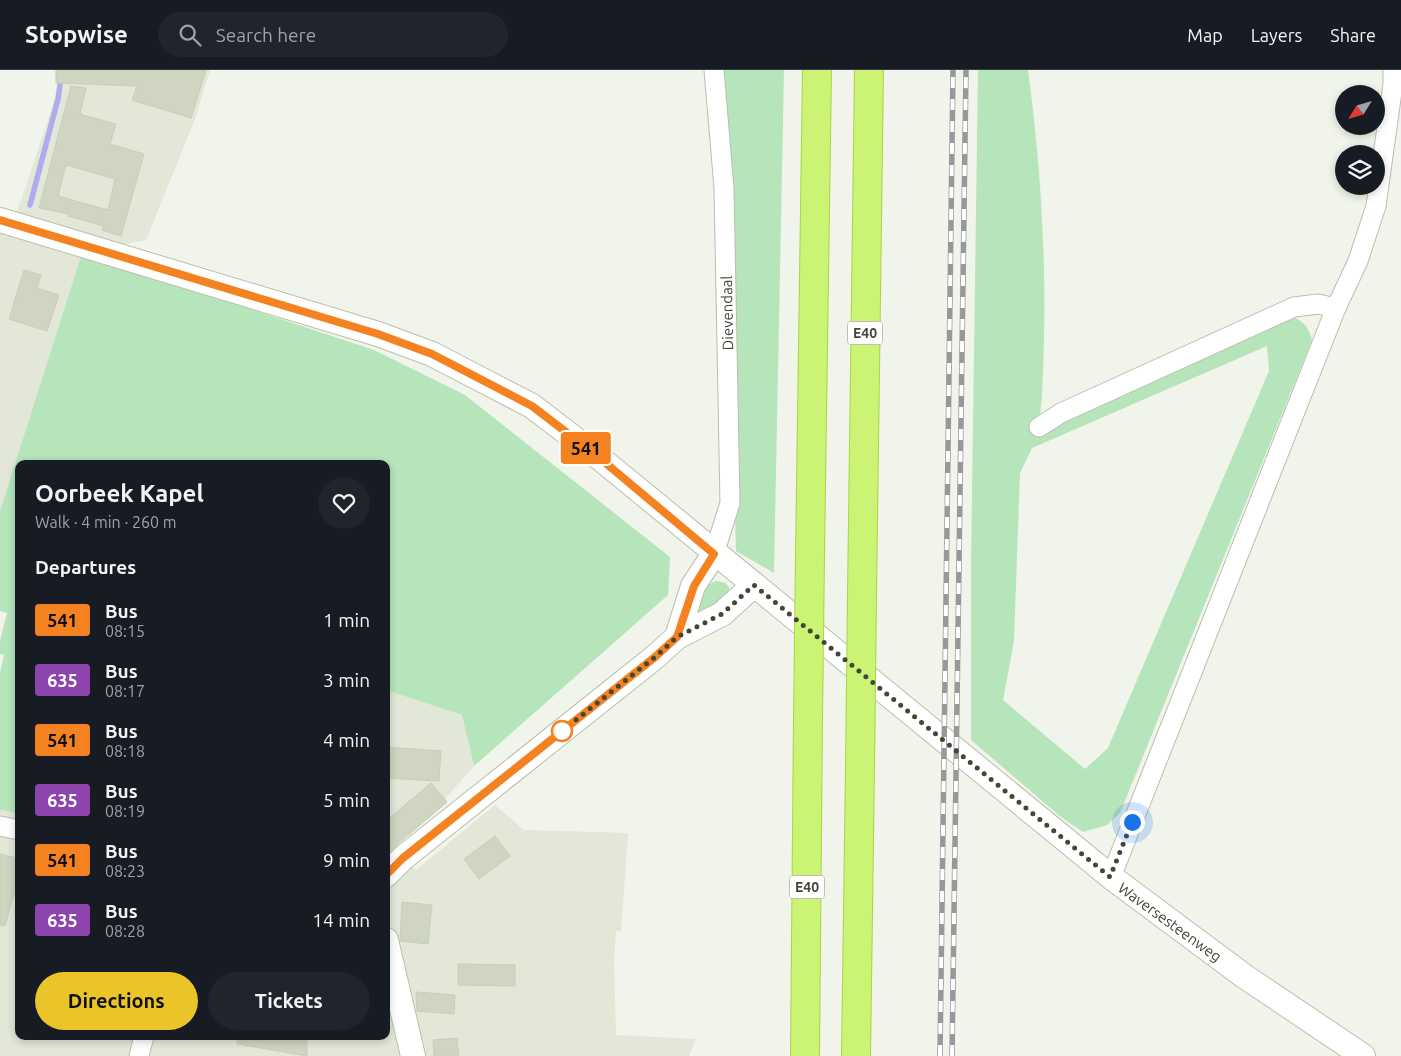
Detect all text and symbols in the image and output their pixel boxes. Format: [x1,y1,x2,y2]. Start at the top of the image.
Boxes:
search box [158,12,508,57]
text: Stopwise [25,21,128,48]
icon: search [176,21,204,49]
text: Search here [216,24,316,46]
text: Map [1187,25,1223,45]
text: Layers [1251,25,1302,45]
text: Share [1330,25,1376,45]
north arrow [1335,85,1385,135]
map controls [1335,85,1385,195]
button: layers [1335,145,1385,195]
street label: Dievendaal [718,275,736,351]
road number: E40 [848,322,882,344]
line badge: 541 [557,432,615,464]
text: 541 [571,438,601,458]
button: heart [318,477,370,529]
text: Oorbeek Kapel [35,480,204,507]
text: Walk · 4 min · 260 m [35,513,177,531]
text: Departures [35,556,136,578]
text: Bus [105,600,138,622]
text: 1 min [323,609,370,631]
text: 541 [47,610,78,630]
text: 08:15 [105,622,145,640]
text: Bus [105,660,138,682]
text: 3 min [323,669,370,691]
text: 635 [47,670,78,690]
text: 08:17 [105,682,145,700]
text: Bus [105,720,138,742]
unlabelled marker [551,720,573,742]
text: 4 min [323,729,370,751]
text: 541 [47,730,78,750]
text: 08:18 [105,742,145,760]
text: Bus [105,780,138,802]
text: 5 min [323,789,370,811]
text: 635 [47,790,78,810]
text: 08:19 [105,802,145,820]
your location [1120,810,1145,835]
text: Bus [105,840,138,862]
text: 9 min [323,849,370,871]
text: 541 [47,850,78,870]
text: 08:23 [105,862,145,880]
road number: E40 [790,876,824,899]
street label: Waversesteenweg [1115,879,1225,965]
text: Bus [105,900,138,922]
text: 14 min [312,909,370,931]
text: 635 [47,910,78,930]
text: 08:28 [105,922,145,940]
button: Directions [35,972,198,1030]
button: Tickets [208,972,370,1030]

